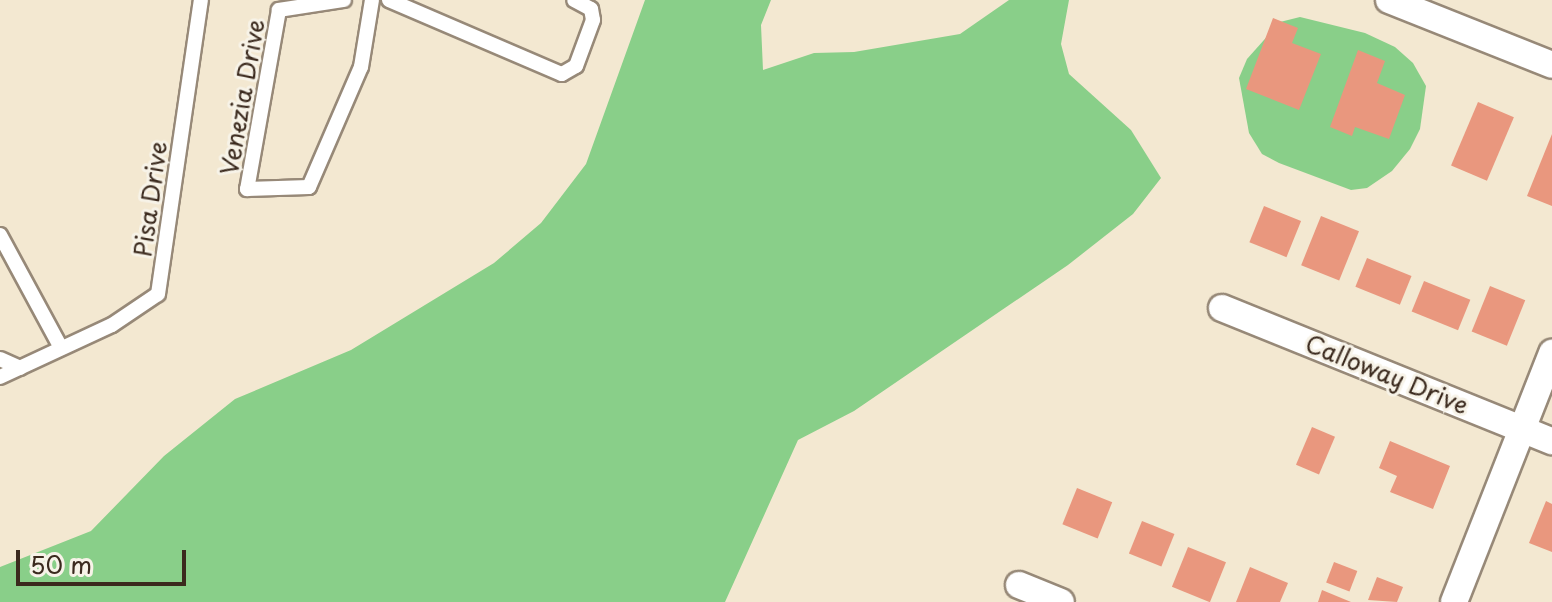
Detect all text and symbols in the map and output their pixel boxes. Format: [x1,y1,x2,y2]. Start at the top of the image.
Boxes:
street label: Venezia Drive [214,17,270,177]
street label: Pisa Drive [128,139,172,259]
street label: Calloway Drive [1301,328,1473,420]
scale bar [20,534,190,584]
text: 50 m [30,546,92,582]

